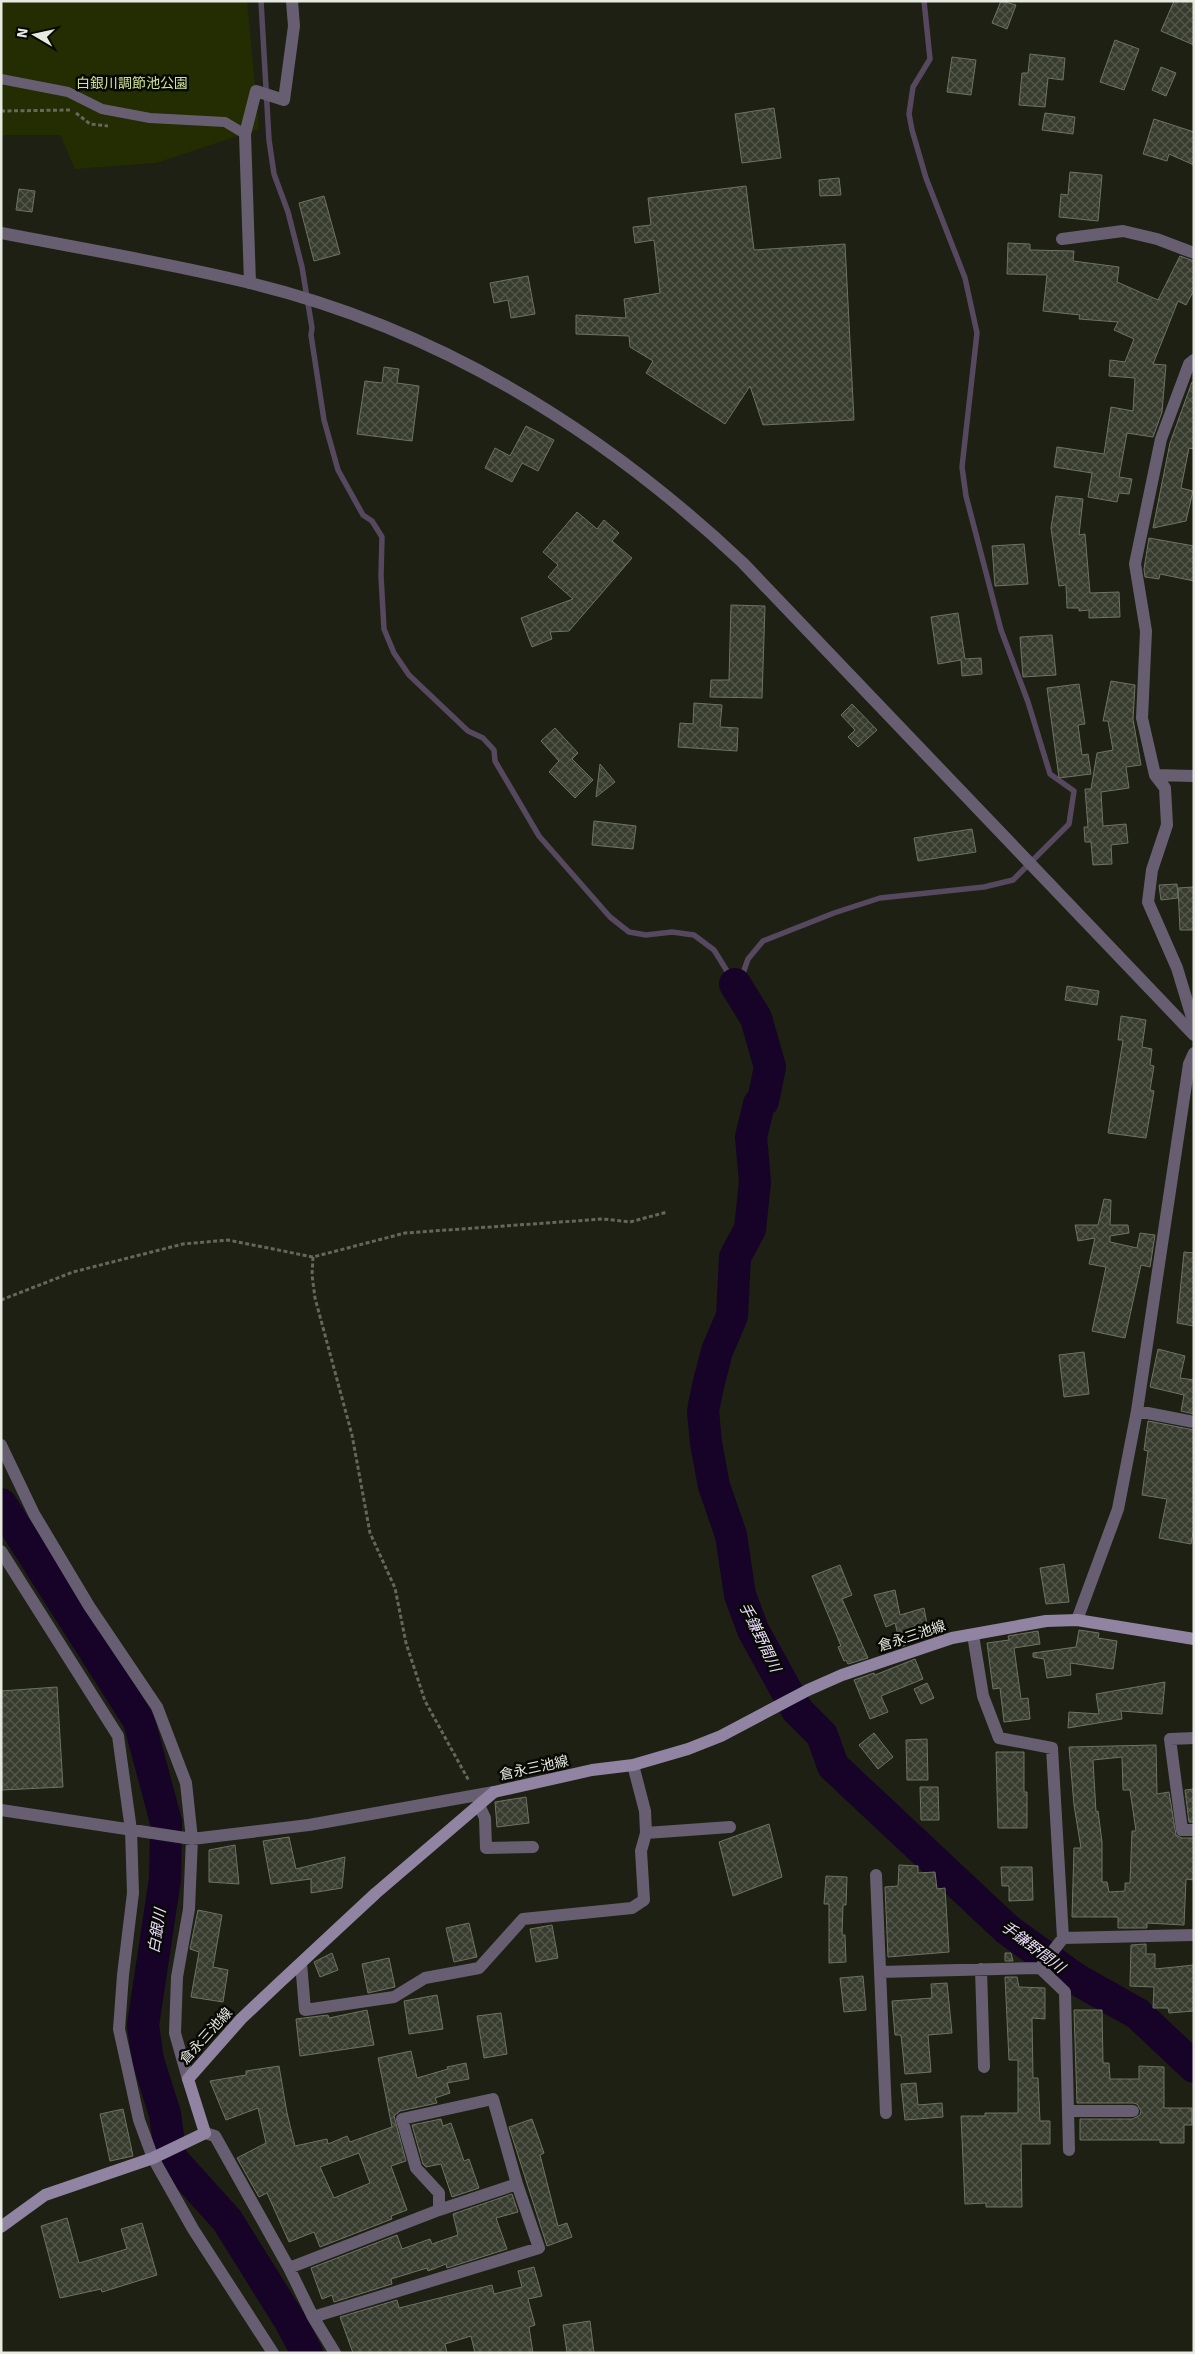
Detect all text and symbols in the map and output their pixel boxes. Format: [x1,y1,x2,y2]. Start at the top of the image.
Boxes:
north arrow [10,10,60,60]
text: N [13,27,32,39]
park label: 白銀川調節池公園 [76,75,188,92]
water label: 手鎌野間川 [735,1599,785,1676]
street label: 倉永三池線 [876,1617,948,1655]
street label: 倉永三池線 [498,1752,570,1784]
water label: 白銀川 [145,1905,170,1955]
water label: 手鎌野間川 [998,1917,1070,1978]
street label: 倉永三池線 [176,2004,236,2068]

